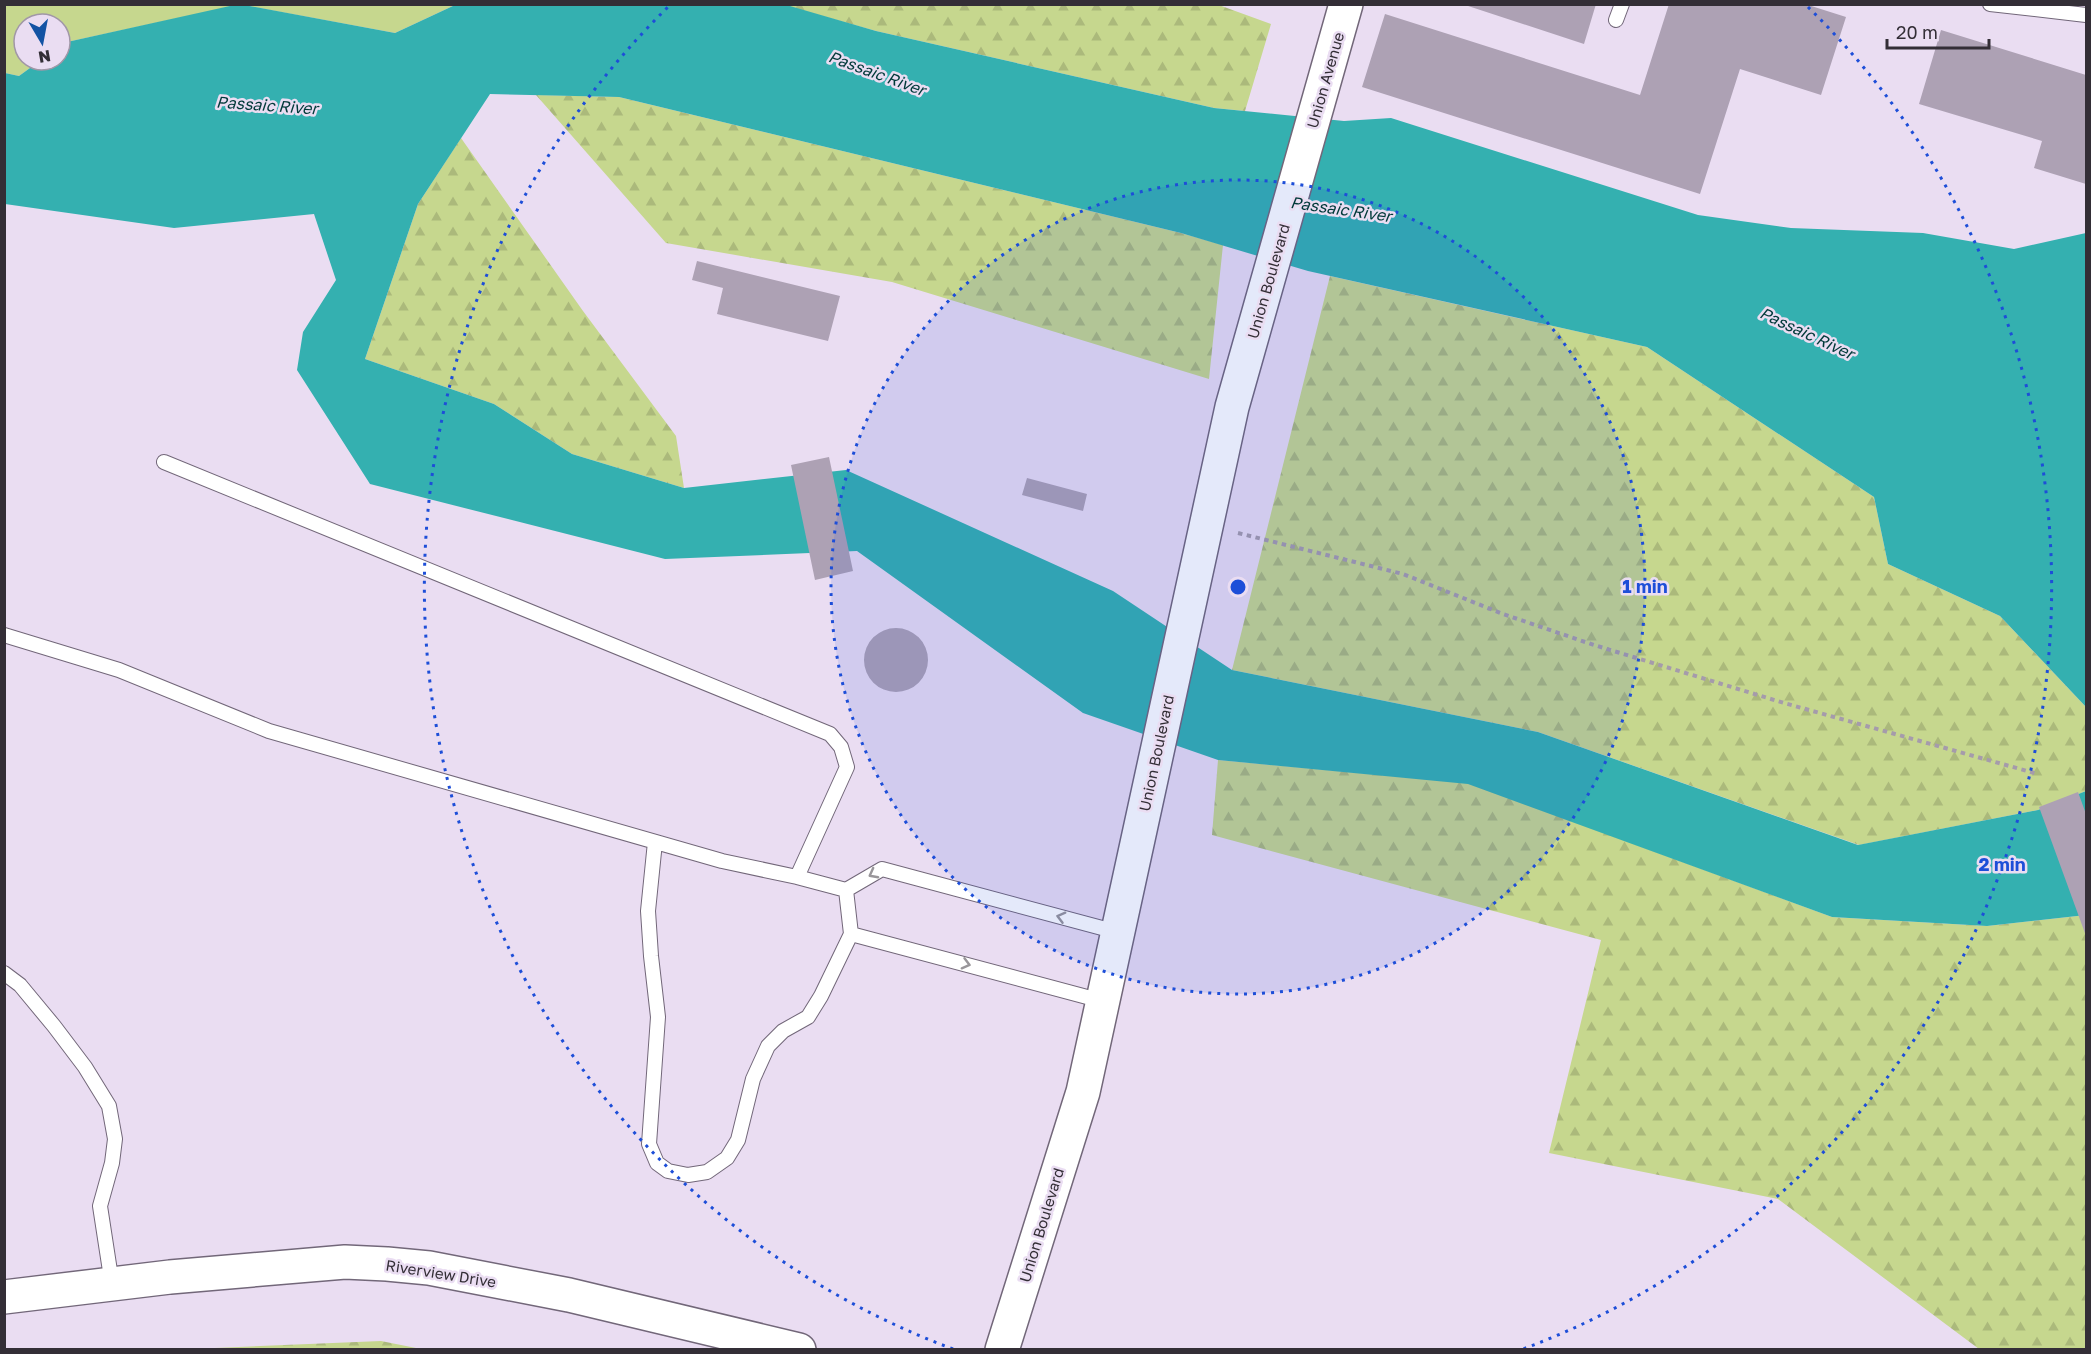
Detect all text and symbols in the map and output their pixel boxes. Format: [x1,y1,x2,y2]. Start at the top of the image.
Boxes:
north arrow [12,12,72,72]
scale bar [1887,12,1989,50]
text: 20 m [1896,21,1938,43]
street label: Union Avenue [1303,30,1347,130]
text: N [37,46,52,68]
water label: Passaic River [826,46,931,101]
water label: Passaic River [216,91,321,119]
water label: Passaic River [1289,192,1395,226]
street label: Union Boulevard [1243,221,1293,341]
water label: Passaic River [1757,302,1860,365]
text: 1 min [1622,575,1668,597]
centre of rings [1228,577,1248,597]
street label: Union Boulevard [1135,693,1177,813]
text: 2 min [1978,853,2026,875]
one-way arrow [869,867,880,878]
one-way arrow [1056,912,1066,925]
one-way arrow [961,957,971,970]
street label: Union Boulevard [1015,1166,1067,1284]
street label: Riverview Drive [385,1255,498,1291]

